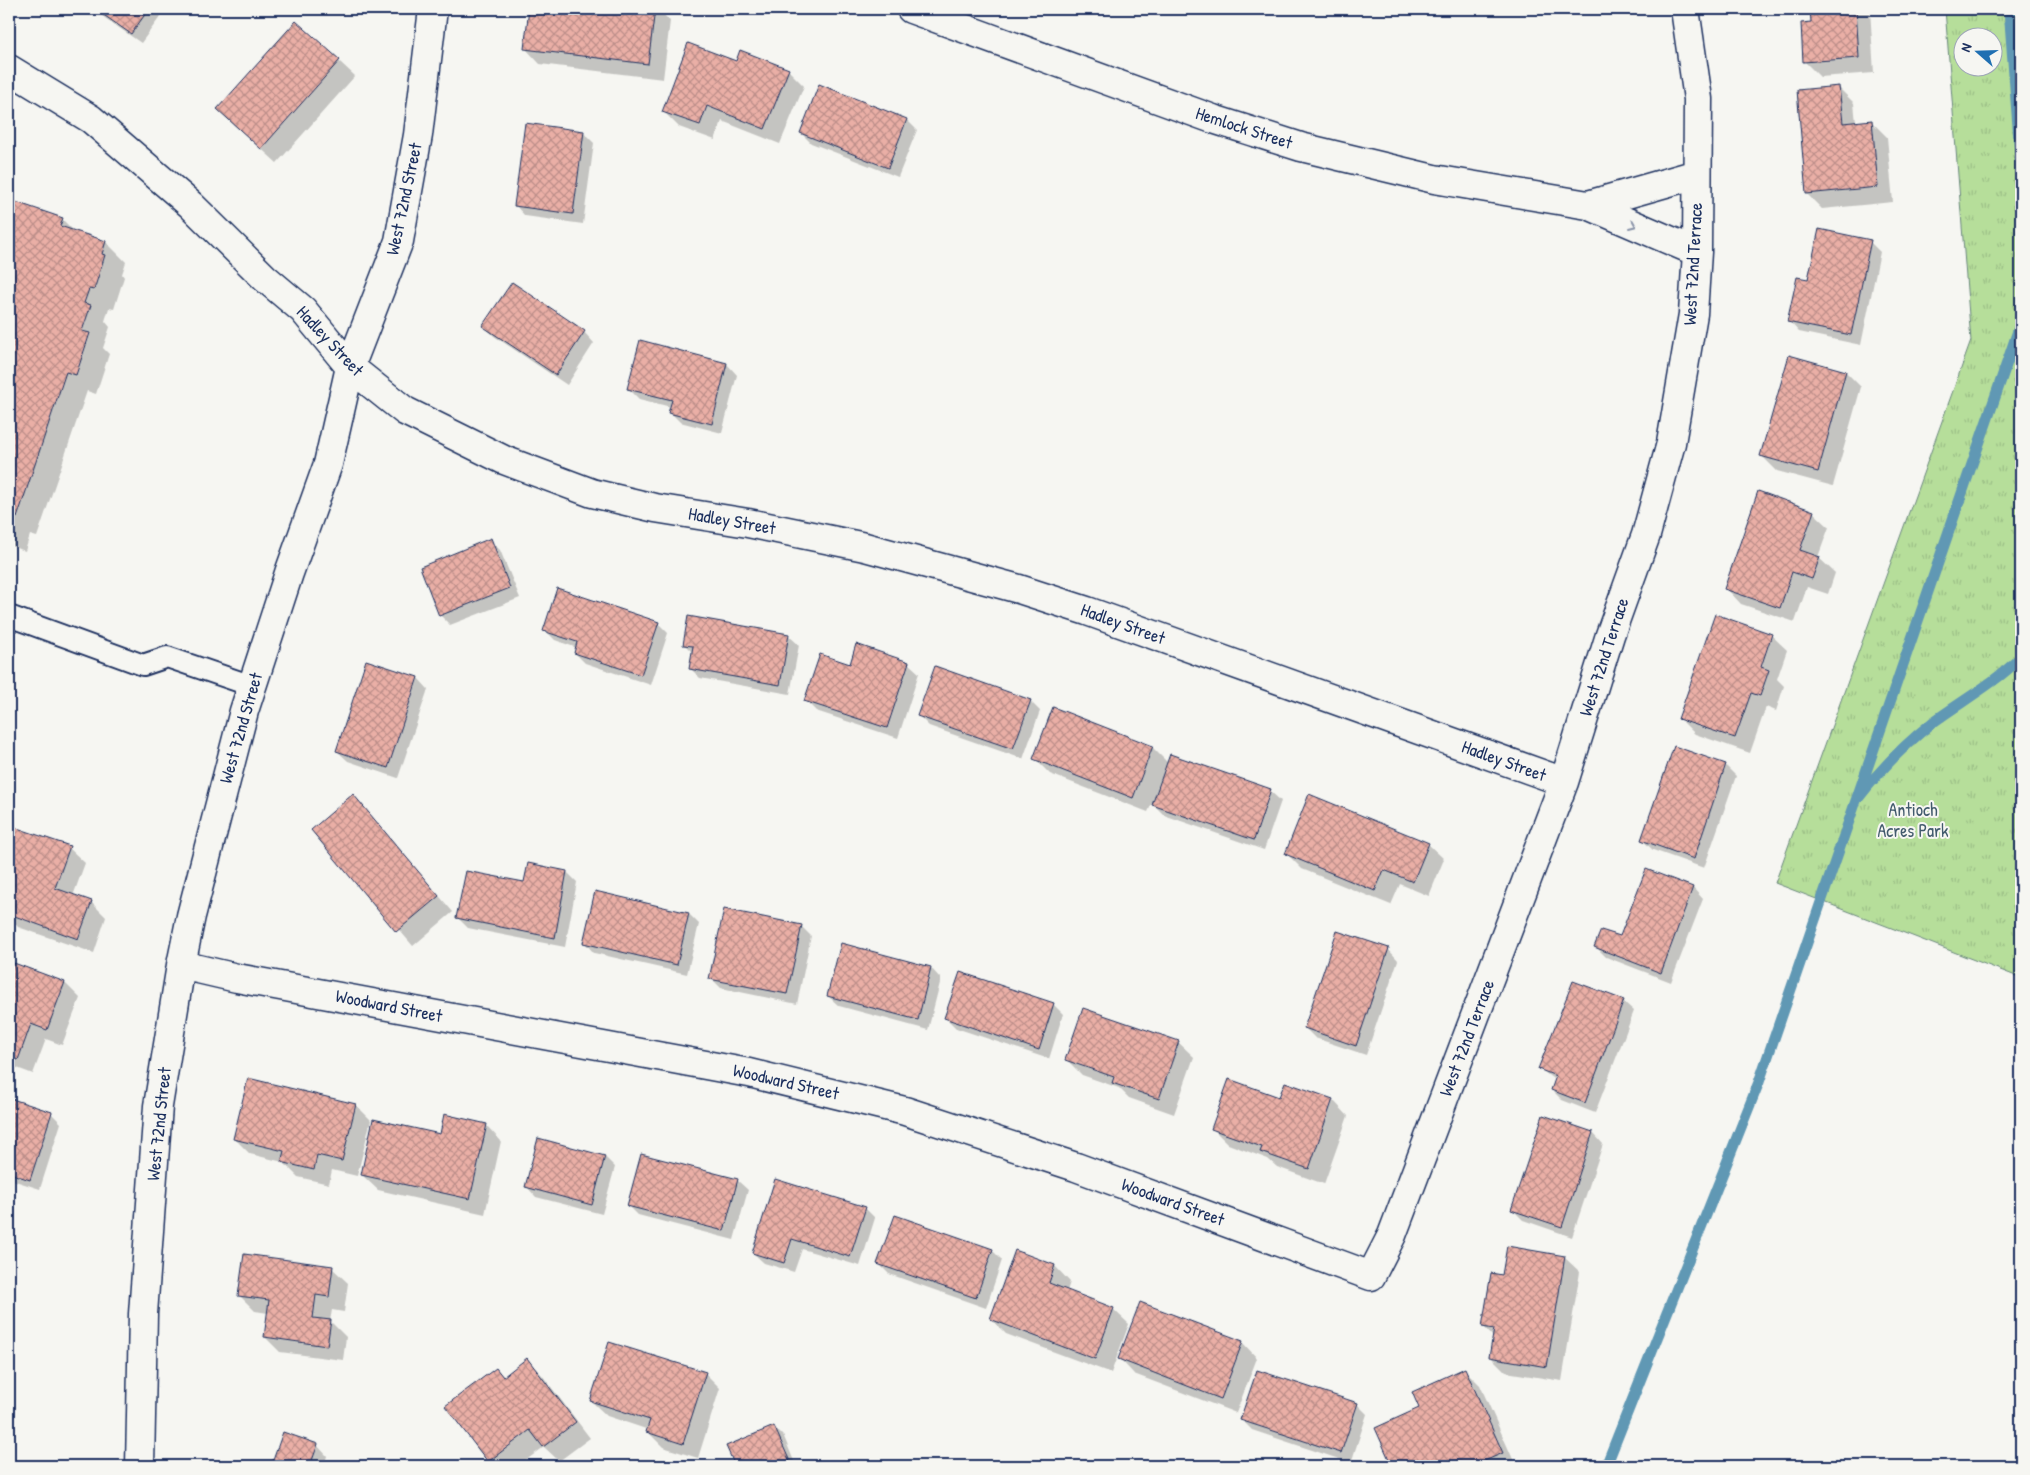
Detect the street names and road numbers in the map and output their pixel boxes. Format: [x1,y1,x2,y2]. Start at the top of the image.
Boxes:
street label: Hemlock Street [1193,100,1297,155]
street label: West 72nd Street [379,140,428,257]
street label: West 72nd Terrace [1677,202,1708,326]
street label: Hadley Street [291,300,370,382]
street label: Hadley Street [687,501,778,541]
street label: West 72nd Terrace [1573,595,1634,719]
street label: Hadley Street [1077,597,1170,651]
street label: West 72nd Street [213,669,268,786]
street label: Hadley Street [1458,734,1551,788]
street label: West 72nd Terrace [1433,976,1500,1100]
street label: Woodward Street [334,983,445,1028]
street label: Woodward Street [731,1057,842,1106]
street label: West 72nd Street [140,1065,177,1182]
street label: Woodward Street [1118,1171,1229,1232]

